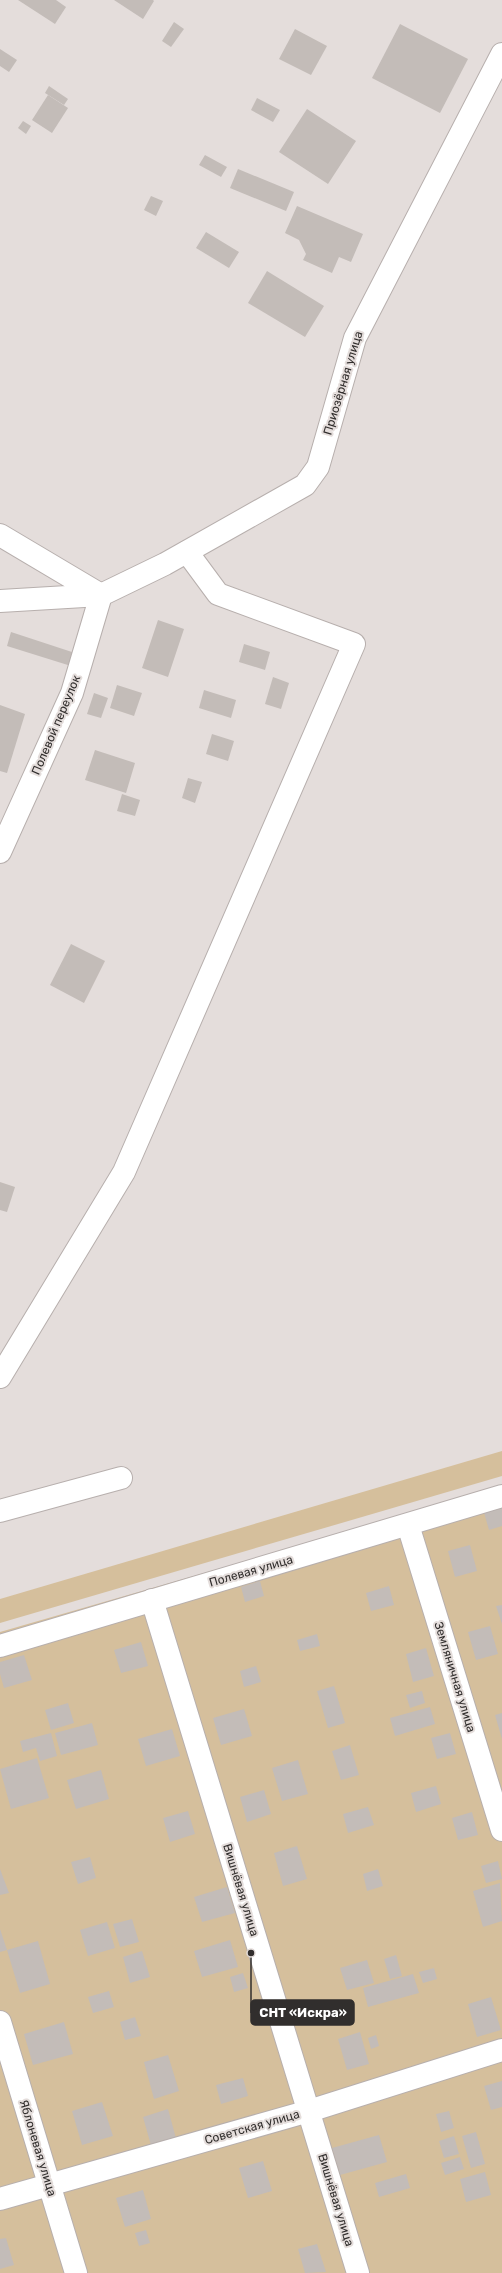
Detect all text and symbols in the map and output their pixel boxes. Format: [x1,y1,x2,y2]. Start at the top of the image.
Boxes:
street label: Приозёрная улица [321,329,365,437]
street label: Полевой переулок [29,673,84,777]
street label: Полевая улица [208,1552,294,1590]
street label: Земляничная улица [431,1620,479,1734]
street label: Вишнёвая улица [220,1842,262,1938]
callout: СНТ «Искра» [251,2000,354,2025]
text: СНТ «Искра» [259,2005,347,2020]
street label: Яблоневая улица [17,2098,59,2198]
street label: Советская улица [203,2107,301,2147]
street label: Вишнёвая улица [315,2152,357,2248]

